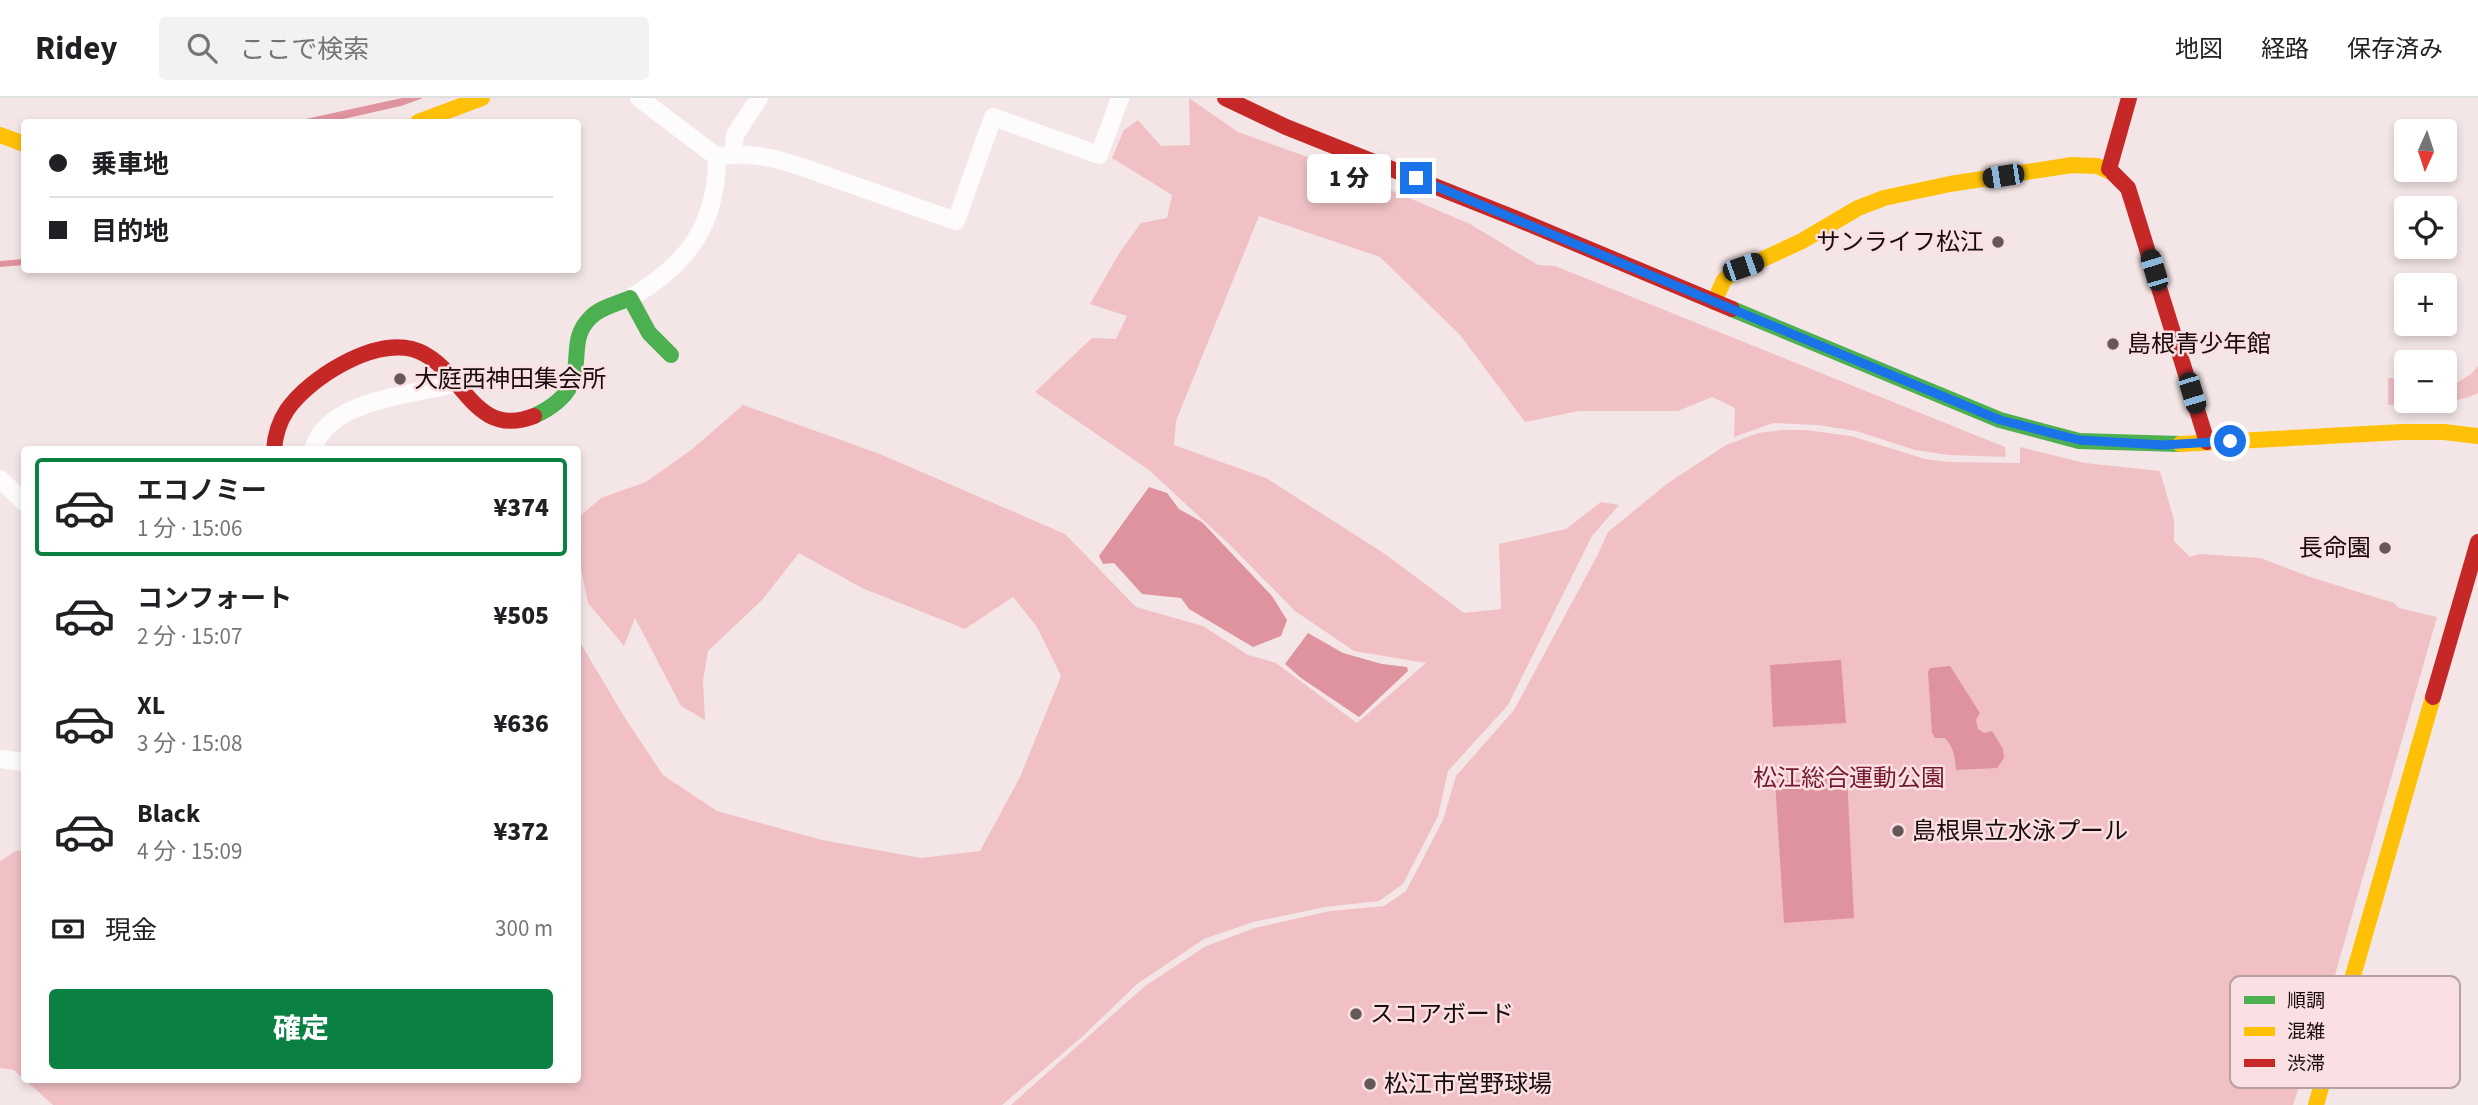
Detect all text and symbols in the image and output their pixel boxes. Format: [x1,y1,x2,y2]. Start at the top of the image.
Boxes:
search box [159,17,649,80]
text: Ridey [35,25,117,72]
icon: search [183,29,221,67]
text: ここで検索 [239,31,369,68]
text: 地図 [2175,32,2223,67]
text: 経路 [2261,32,2309,67]
text: 保存済み [2347,32,2443,67]
north arrow [2394,119,2457,182]
map controls [2394,119,2457,413]
text: 乗車地 [91,146,169,183]
callout: 1 分 [1308,154,1392,202]
text: 1 分 [1329,162,1369,195]
route end [1400,162,1432,194]
car [1981,162,2026,190]
button: locate [2394,196,2457,259]
text: 目的地 [91,213,169,250]
place label: サンライフ松江 [1816,225,1984,260]
marker: サンライフ松江 [1990,234,2006,250]
car [2138,247,2171,293]
car [1720,250,1767,284]
button: + [2394,273,2457,336]
place label: 島根青少年館 [2127,327,2271,362]
marker: 島根青少年館 [2105,336,2121,352]
button: − [2394,350,2457,413]
place label: 大庭西神田集会所 [414,362,606,397]
car [2176,370,2209,416]
marker: 大庭西神田集会所 [392,371,408,387]
route start [2214,425,2246,457]
text: エコノミー [137,472,267,509]
icon: car [53,476,116,539]
text: ¥374 [493,489,549,526]
text: 1 分 · 15:06 [137,512,242,545]
place label: 長命園 [2299,531,2371,566]
marker: 長命園 [2377,540,2393,556]
text: コンフォート [137,580,292,617]
icon: car [53,584,116,647]
text: ¥505 [493,597,549,634]
text: 2 分 · 15:07 [137,620,242,653]
text: XL [137,687,165,724]
icon: car [53,692,116,755]
text: ¥636 [493,705,549,742]
text: 3 分 · 15:08 [137,727,242,760]
park label: 松江総合運動公園 [1753,761,1945,796]
text: Black [137,795,200,832]
icon: car [53,800,116,863]
text: ¥372 [493,813,549,850]
place label: 島根県立水泳プール [1912,814,2128,849]
marker: 島根県立水泳プール [1890,823,1906,839]
text: 4 分 · 15:09 [137,835,242,868]
icon: cash [49,910,87,948]
text: 現金 [105,912,157,949]
text: 300 m [495,912,553,945]
legend [2230,976,2460,1088]
text: 順調 [2287,988,2325,1015]
button: 確定 [49,989,553,1069]
place label: スコアボード [1370,997,1514,1032]
marker: スコアボード [1348,1006,1364,1022]
text: 混雑 [2287,1019,2325,1046]
text: 渋滞 [2287,1051,2325,1078]
place label: 松江市営野球場 [1384,1067,1552,1102]
marker: 松江市営野球場 [1362,1076,1378,1092]

